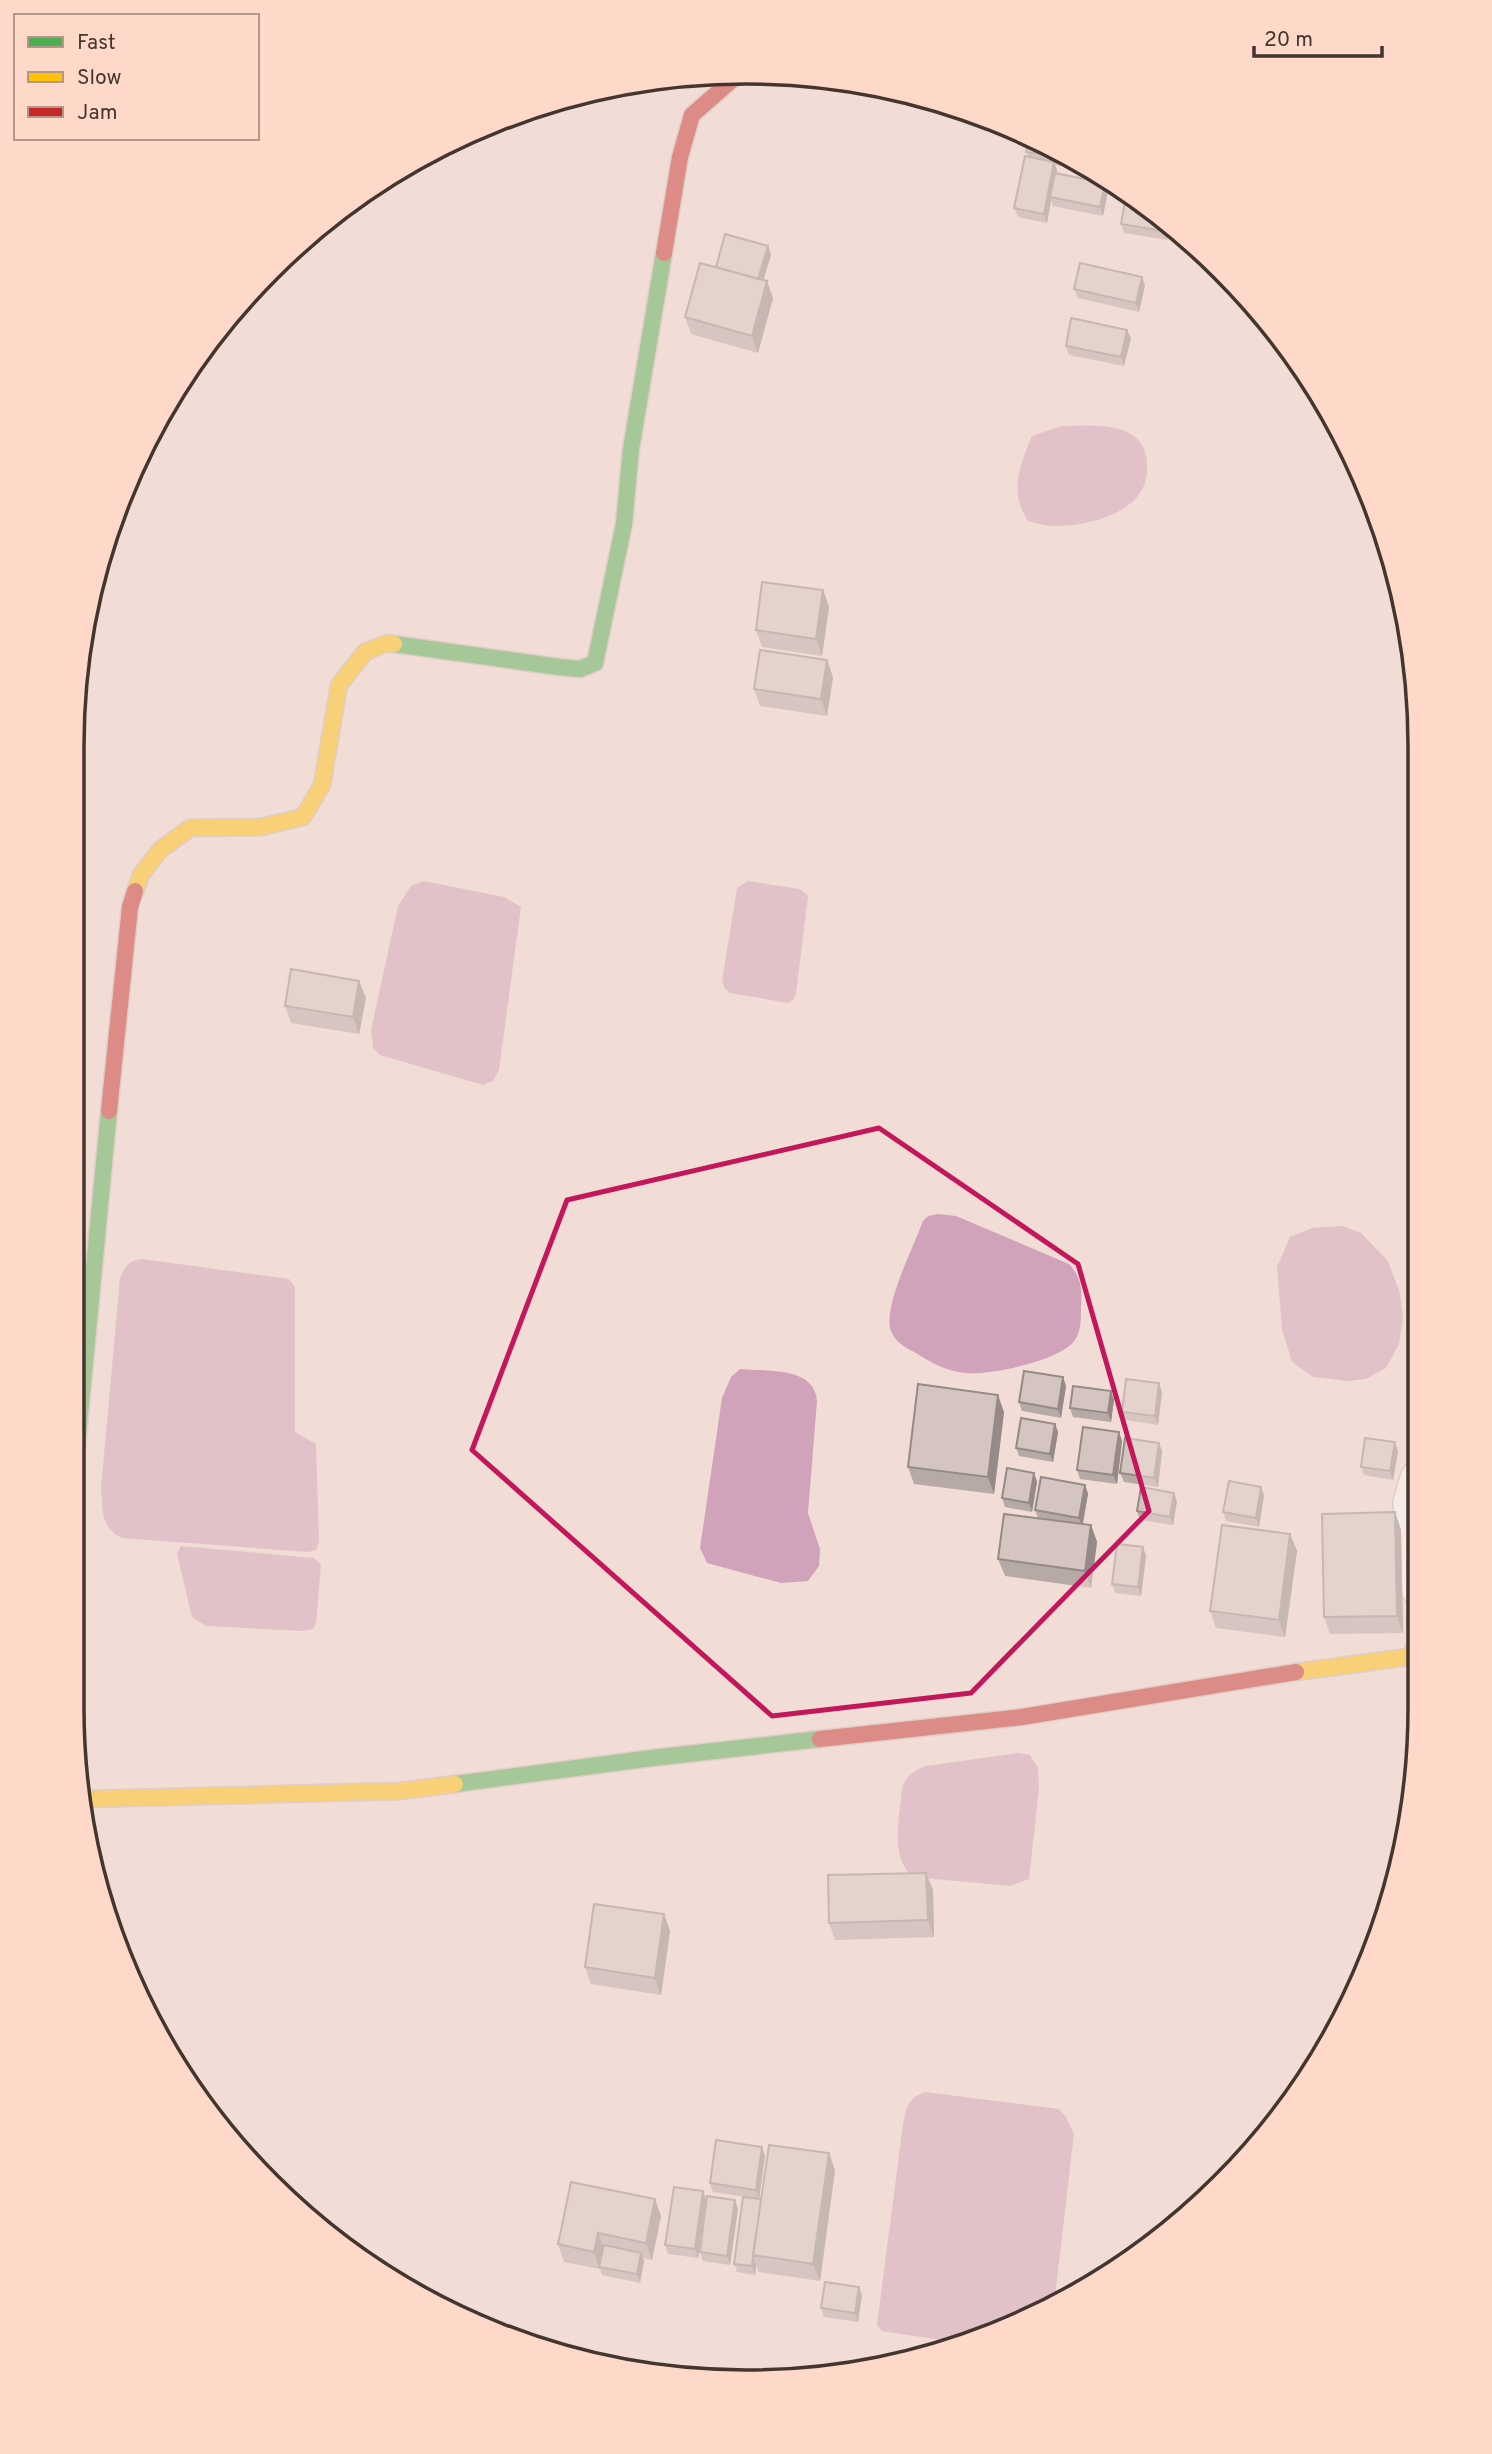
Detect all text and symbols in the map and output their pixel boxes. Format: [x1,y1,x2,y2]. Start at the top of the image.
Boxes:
legend [14,14,259,140]
scale bar [1254,14,1382,58]
text: 20 m [1264,27,1313,54]
text: Fast [77,30,116,57]
text: Slow [77,65,122,92]
text: Jam [77,100,118,127]

